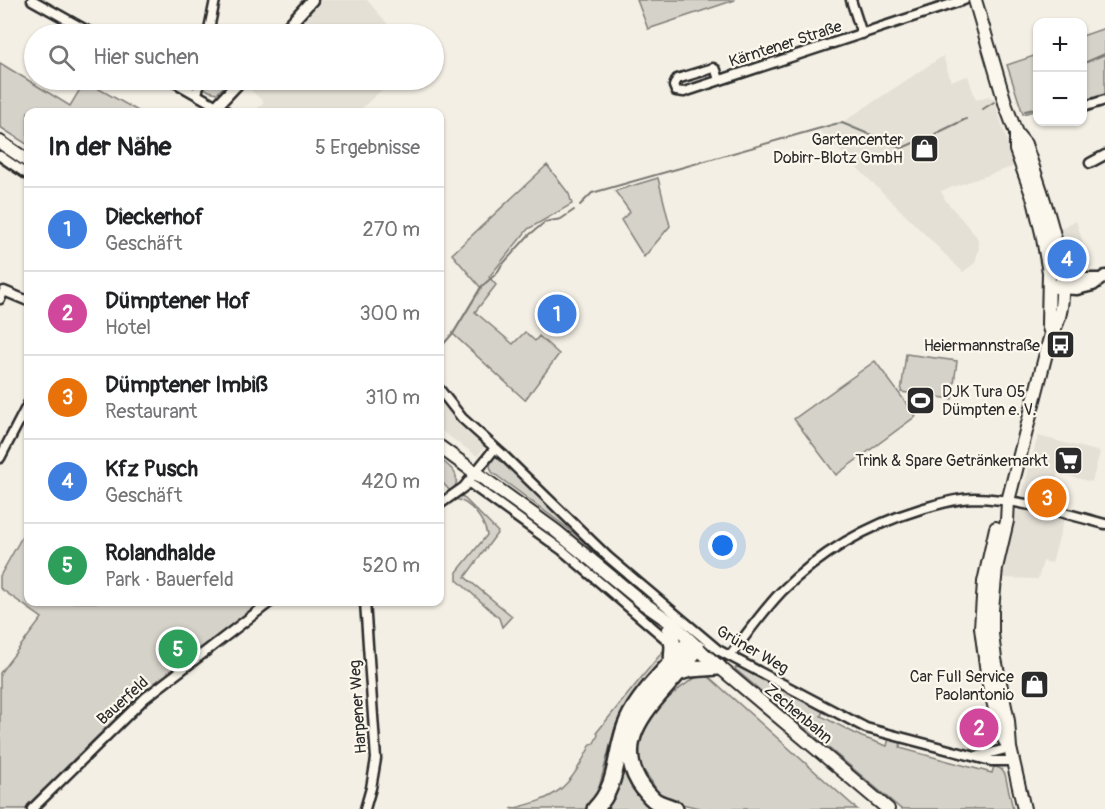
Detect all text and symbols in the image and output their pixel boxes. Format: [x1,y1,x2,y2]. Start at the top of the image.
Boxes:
street label: Kärntener Straße [726,16,844,72]
map controls [1033,18,1087,126]
button: + [1033,18,1087,72]
search box [24,24,444,90]
icon: search [45,41,78,74]
text: Hier suchen [93,43,199,71]
button: − [1033,72,1087,126]
place label: Gartencenter Dobirr-Blotz GmbH [773,130,903,168]
text: In der Nähe [48,131,171,163]
shop icon: Gartencenter Dobirr-Blotz GmbH [908,132,940,164]
text: 5 Ergebnisse [315,135,420,160]
text: Dieckerhof [105,203,204,231]
text: 1 [64,217,71,242]
text: 270 m [362,217,420,242]
text: Geschäft [105,231,182,256]
pin: 4 [1048,236,1086,282]
text: Dümptener Hof [105,287,250,315]
pin: 1 [538,292,576,336]
text: 2 [62,301,73,326]
text: 300 m [359,301,420,326]
text: Hotel [105,315,151,340]
bus stop icon: Heiermannstraße [1045,329,1077,361]
place label: Heiermannstraße [924,336,1040,356]
text: Dümptener Imbiß [105,371,268,399]
place label: DJK Tura 05 Dümpten e. V. [942,382,1036,420]
sports icon: DJK Tura 05 Dümpten e. V. [905,384,937,416]
text: 3 [62,385,73,410]
text: 310 m [365,385,420,410]
text: Restaurant [105,399,197,424]
supermarket icon: Trink & Spare Getränkemarkt [1053,444,1085,476]
place label: Trink & Spare Getränkemarkt [855,451,1049,471]
text: Kfz Pusch [105,455,198,483]
text: 4 [62,469,73,494]
text: 420 m [361,469,420,494]
pin: 3 [1028,476,1066,520]
text: Geschäft [105,483,182,508]
your location [708,531,737,560]
text: Rolandhalde [105,539,215,567]
text: 5 [62,553,73,578]
text: 520 m [362,553,420,578]
text: Park · Bauerfeld [105,567,234,592]
street label: Grüner Weg [713,621,792,679]
pin: 5 [158,626,198,672]
street label: Harpener Weg [345,659,371,755]
place label: Car Full Service Paolantonio [910,667,1014,705]
shop icon: Car Full Service Paolantonio [1019,669,1051,701]
street label: Bauerfeld [93,672,153,729]
street label: Zechenbahn [760,679,837,748]
pin: 2 [960,706,998,750]

